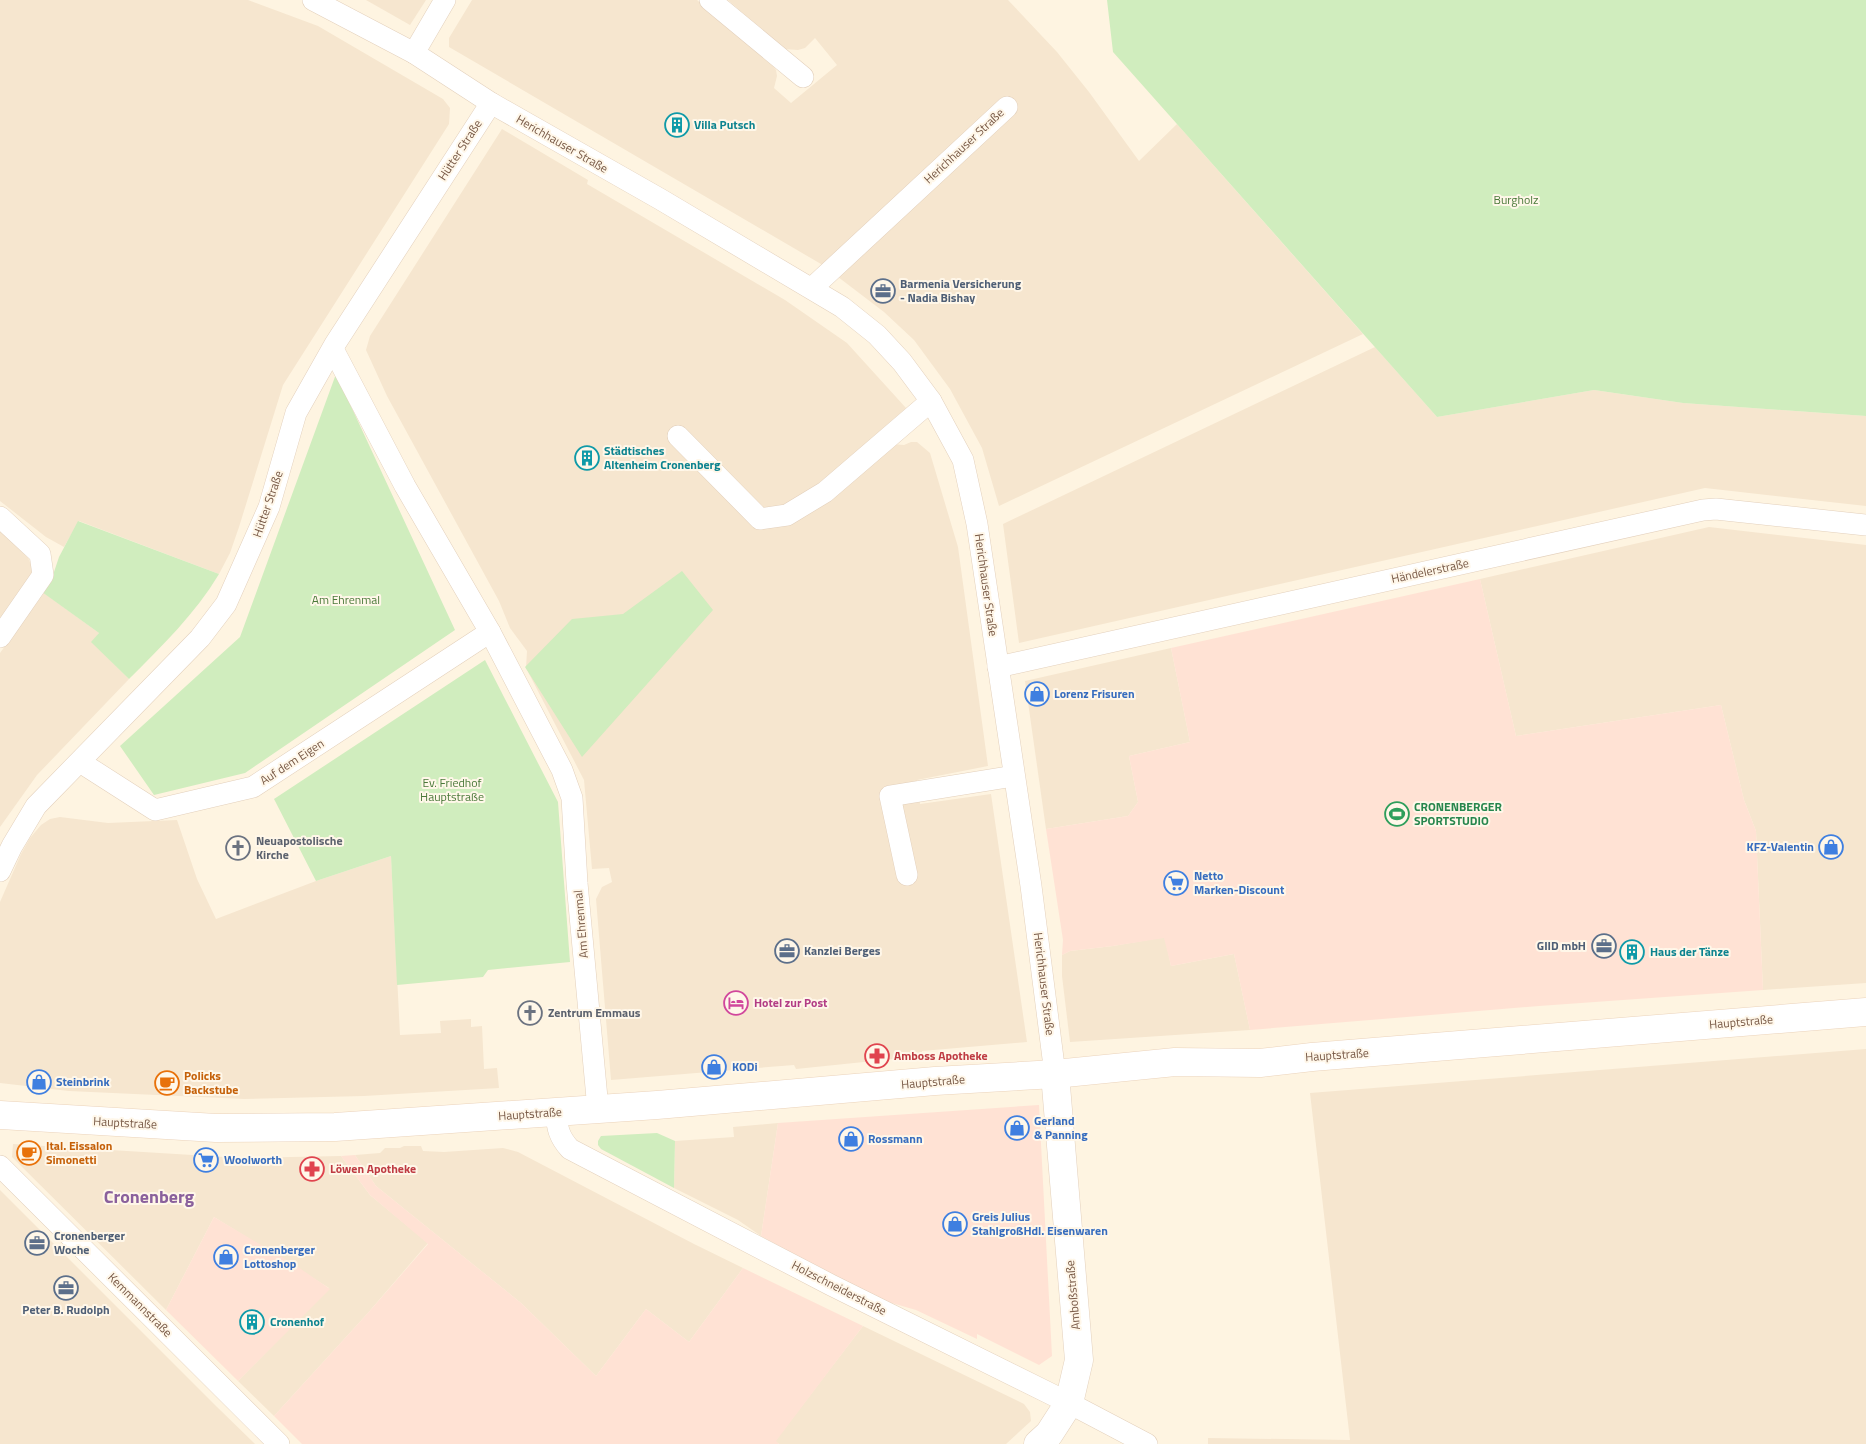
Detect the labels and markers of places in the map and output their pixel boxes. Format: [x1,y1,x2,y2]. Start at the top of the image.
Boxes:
building icon: Villa Putsch [664,112,690,138]
place label: Villa Putsch [694,115,755,134]
place label: Barmenia Versicherung - Nadia Bishay [900,274,1022,307]
office icon: Barmenia Versicherung - Nadia Bishay [870,278,896,304]
place label: Städtisches Altenheim Cronenberg [604,441,721,474]
building icon: Städtisches Altenheim Cronenberg [574,445,600,471]
shop icon: Lorenz Frisuren [1024,681,1050,707]
place label: Lorenz Frisuren [1054,684,1135,703]
place label: CRONENBERGER SPORTSTUDIO [1414,797,1502,830]
sports icon: CRONENBERGER SPORTSTUDIO [1384,801,1410,827]
place label: Neuapostolische Kirche [256,831,343,864]
shop icon: KFZ-Valentin [1818,834,1844,860]
church icon: Neuapostolische Kirche [225,835,251,861]
place label: KFZ-Valentin [1747,837,1814,856]
place label: Netto Marken-Discount [1194,866,1285,899]
supermarket icon: Netto Marken-Discount [1163,870,1189,896]
office icon: GIID mbH [1591,933,1617,959]
place label: GIID mbH [1537,936,1586,955]
office icon: Kanzlei Berges [774,938,800,964]
building icon: Haus der Tänze [1619,939,1645,965]
place label: Kanzlei Berges [804,941,881,960]
place label: Haus der Tänze [1650,942,1729,961]
hotel icon: Hotel zur Post [723,990,749,1016]
place label: Hotel zur Post [754,993,828,1012]
church icon: Zentrum Emmaus [517,1000,543,1026]
place label: Zentrum Emmaus [548,1003,641,1022]
pharmacy icon: Amboss Apotheke [864,1043,890,1069]
place label: Amboss Apotheke [894,1046,988,1065]
shop icon: KODi [701,1054,727,1080]
place label: KODi [732,1057,758,1076]
place label: Policks Backstube [184,1066,238,1099]
shop icon: Steinbrink [26,1069,52,1095]
cafe icon: Policks Backstube [154,1070,180,1096]
place label: Steinbrink [56,1072,110,1091]
place label: Gerland & Panning [1034,1111,1088,1144]
shop icon: Gerland & Panning [1004,1115,1030,1141]
shop icon: Rossmann [838,1126,864,1152]
place label: Rossmann [868,1129,923,1148]
place label: Ital. Eissalon Simonetti [46,1136,112,1169]
cafe icon: Ital. Eissalon Simonetti [16,1140,42,1166]
supermarket icon: Woolworth [193,1147,219,1173]
place label: Woolworth [224,1150,282,1169]
pharmacy icon: Löwen Apotheke [299,1156,325,1182]
place label: Löwen Apotheke [330,1159,416,1178]
place label: Greis Julius StahlgroßHdl. Eisenwaren [972,1207,1108,1240]
shop icon: Greis Julius StahlgroßHdl. Eisenwaren [942,1211,968,1237]
place label: Cronenberger Woche [54,1226,125,1259]
office icon: Cronenberger Woche [24,1230,50,1256]
place label: Cronenberger Lottoshop [244,1240,315,1273]
shop icon: Cronenberger Lottoshop [213,1244,239,1270]
office icon: Peter B. Rudolph [53,1275,79,1301]
place label: Peter B. Rudolph [22,1300,110,1319]
building icon: Cronenhof [239,1309,265,1335]
place label: Cronenhof [270,1312,325,1331]

